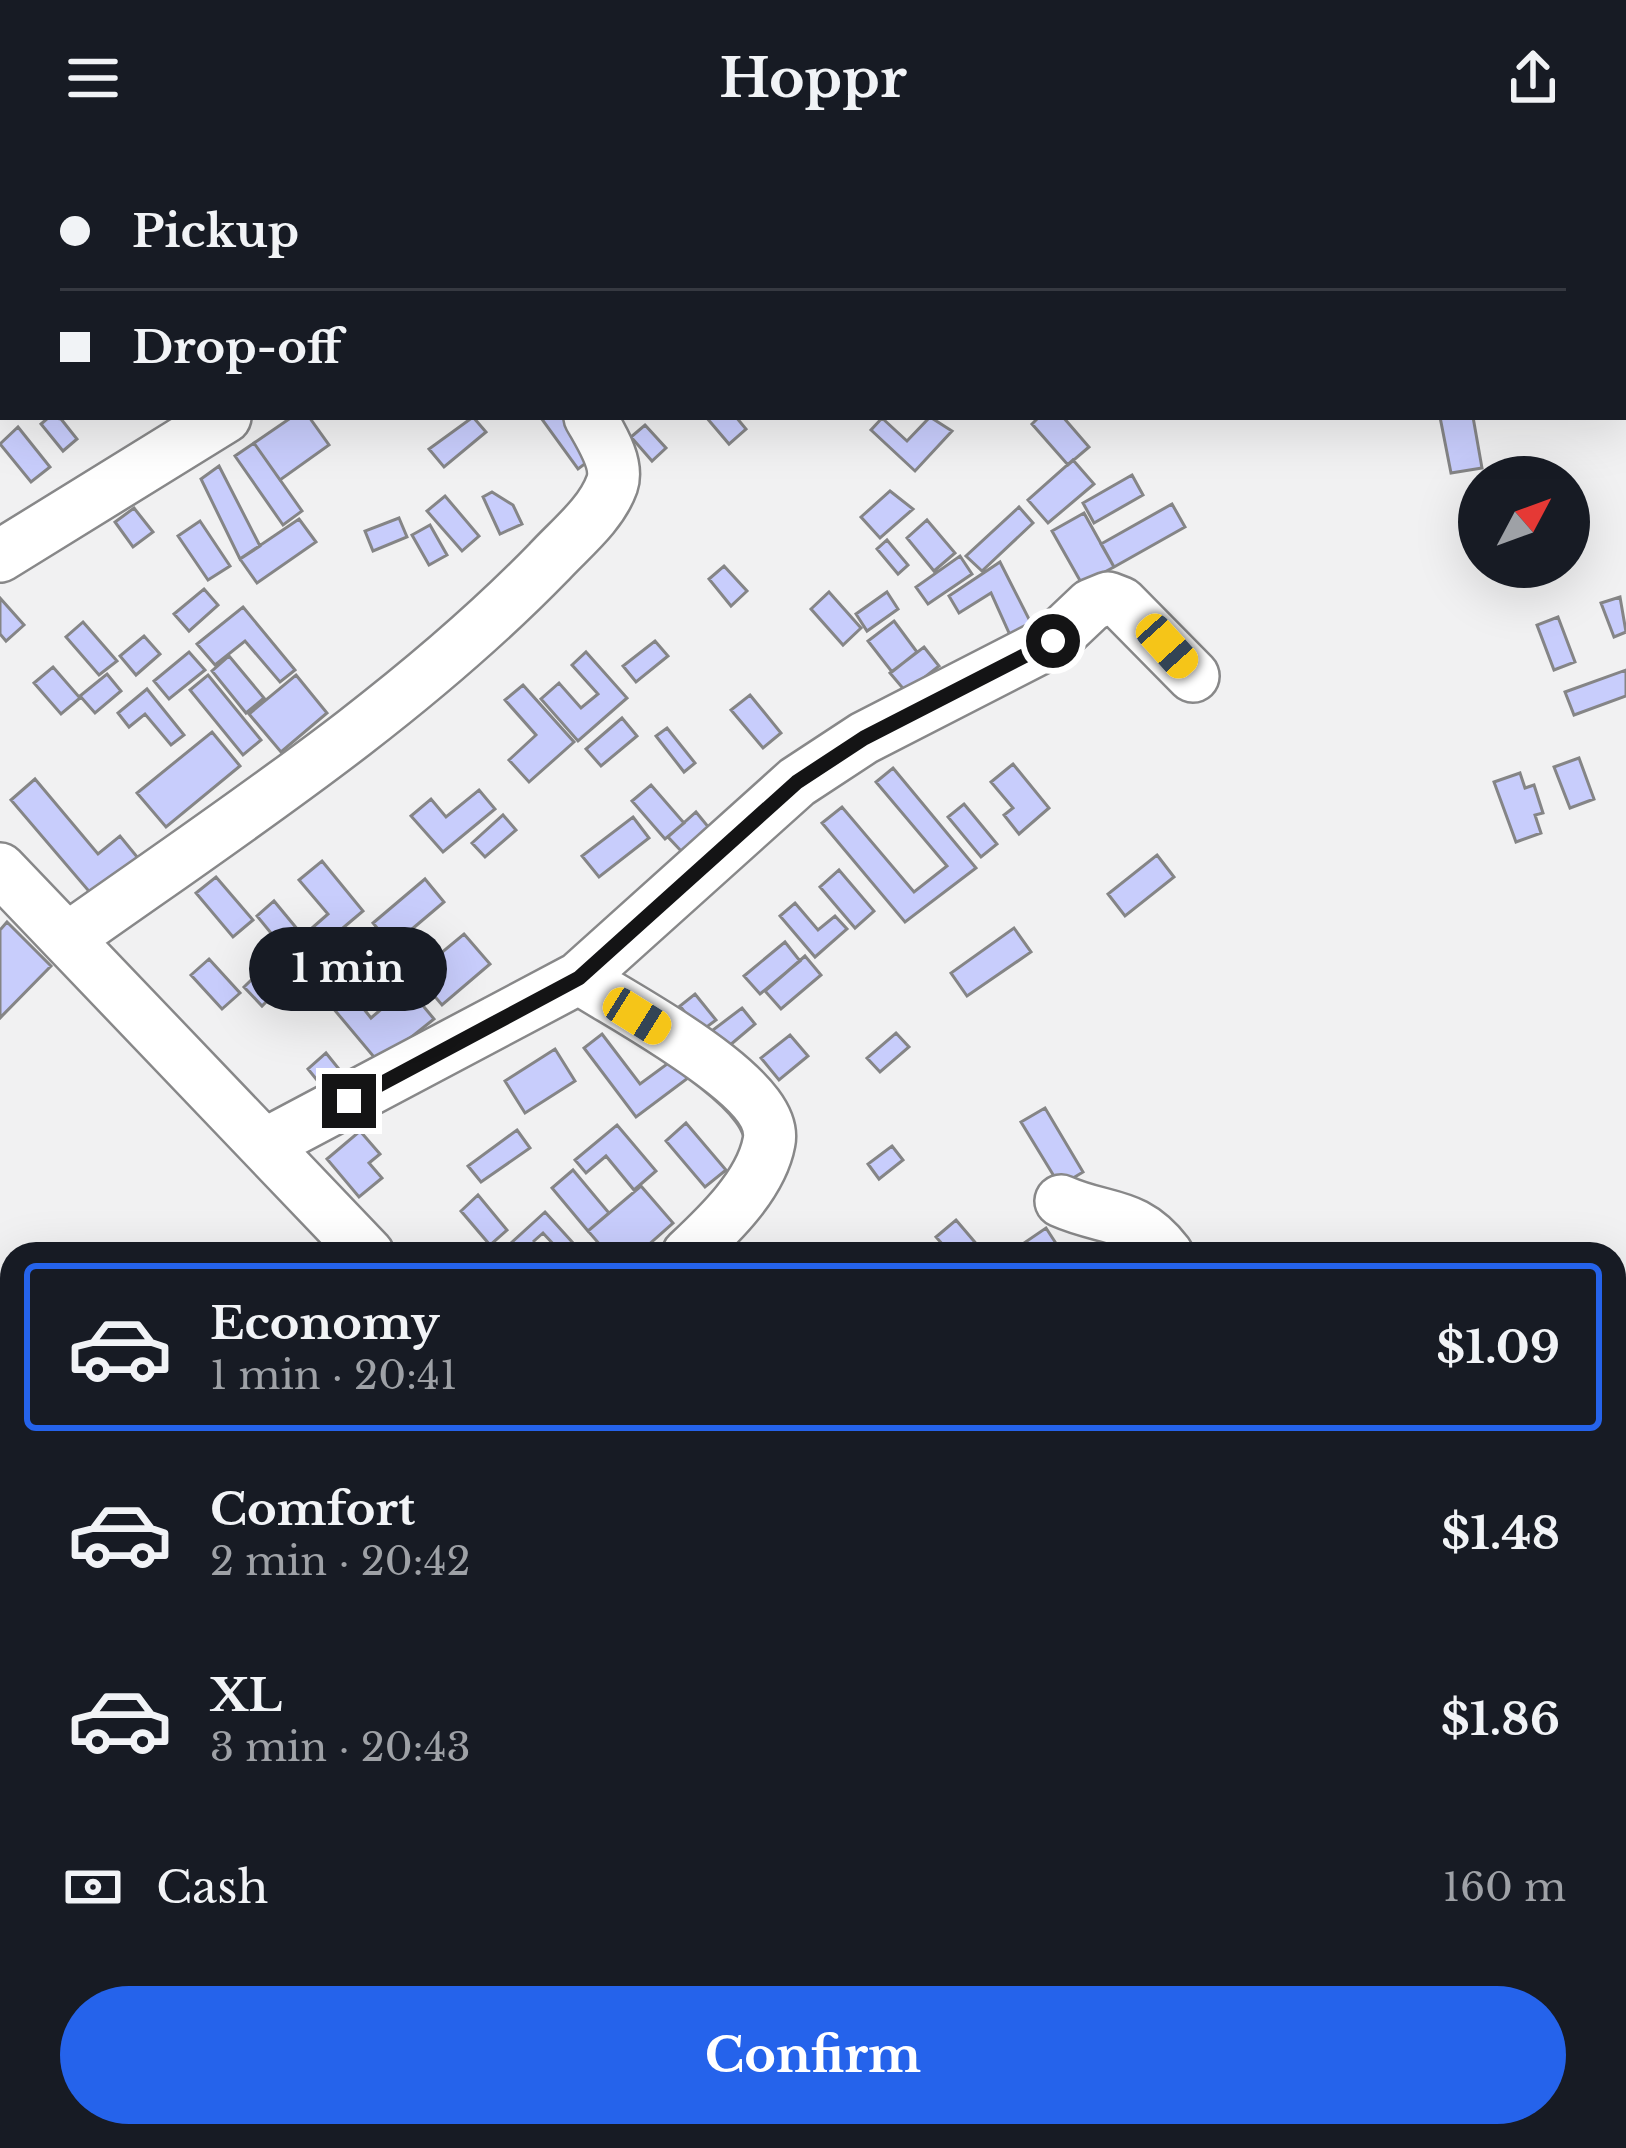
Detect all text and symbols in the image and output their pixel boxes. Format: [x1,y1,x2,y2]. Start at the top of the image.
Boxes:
icon: menu [60,45,126,111]
text: Hoppr [719,45,907,112]
icon: share [1500,45,1566,111]
text: Pickup [132,203,299,259]
text: Drop-off [132,319,342,375]
north arrow [1458,456,1590,588]
map controls [1458,456,1590,588]
car [1130,607,1204,685]
route start [1026,614,1080,668]
callout: 1 min [250,927,448,1011]
text: 1 min [292,944,404,993]
car [597,982,677,1050]
route end [322,1074,376,1128]
icon: car [66,1293,174,1401]
text: Economy [210,1295,440,1351]
text: $1.09 [1436,1319,1560,1375]
text: 1 min · 20:41 [210,1351,457,1400]
icon: car [66,1479,174,1587]
text: Comfort [210,1481,415,1537]
text: $1.48 [1441,1505,1560,1561]
text: 2 min · 20:42 [210,1537,471,1586]
icon: car [66,1665,174,1773]
text: XL [210,1667,282,1723]
text: $1.86 [1441,1691,1560,1747]
text: 3 min · 20:43 [210,1723,471,1772]
icon: cash [60,1854,126,1920]
text: Cash [156,1859,268,1915]
text: 160 m [1443,1863,1566,1912]
button: Confirm [60,1986,1566,2124]

